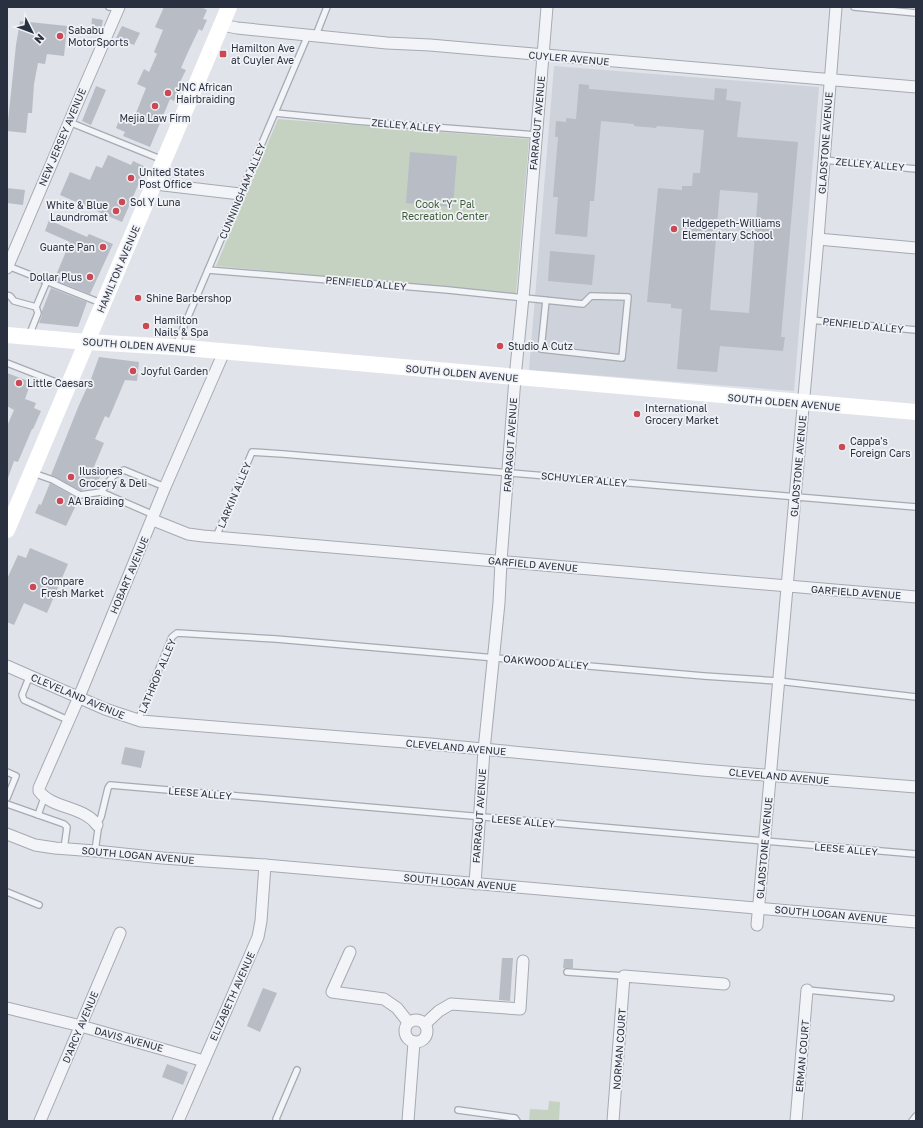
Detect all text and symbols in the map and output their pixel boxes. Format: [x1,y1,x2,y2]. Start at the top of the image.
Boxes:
north arrow [12,12,52,52]
place label: Sababu MotorSports [68,24,128,48]
marker: Sababu MotorSports [55,31,65,41]
text: N [32,32,47,46]
place label: Hamilton Ave at Cuyler Ave [231,42,295,66]
street label: CUYLER AVENUE [528,48,610,68]
marker: Hamilton Ave at Cuyler Ave [218,49,228,59]
street label: FARRAGUT AVENUE [527,75,547,171]
place label: JNC African Hairbraiding [176,81,235,105]
street label: NEW JERSEY AVENUE [36,86,88,188]
marker: JNC African Hairbraiding [163,88,173,98]
street label: GLADSTONE AVENUE [815,92,835,194]
marker: Mejia Law Firm [150,101,160,111]
place label: Mejia Law Firm [119,112,191,124]
street label: ZELLEY ALLEY [371,116,442,134]
street label: CUNNINGHAM ALLEY [216,141,268,241]
street label: ZELLEY ALLEY [835,155,906,173]
place label: United States Post Office [139,166,204,190]
marker: United States Post Office [126,173,136,183]
place label: Sol Y Luna [130,196,180,208]
marker: Sol Y Luna [117,197,127,207]
park label: Cook "Y" Pal Recreation Center [402,198,488,222]
place label: White & Blue Laundromat [46,199,108,223]
marker: White & Blue Laundromat [111,206,121,216]
place label: Hedgepeth-Williams Elementary School [682,217,781,241]
street label: HAMILTON AVENUE [94,223,142,315]
marker: Hedgepeth-Williams Elementary School [669,224,679,234]
place label: Guante Pan [40,241,95,253]
marker: Guante Pan [98,242,108,252]
place label: Dollar Plus [29,271,82,283]
marker: Dollar Plus [85,272,95,282]
street label: PENFIELD ALLEY [325,273,408,293]
place label: Shine Barbershop [146,292,231,304]
marker: Shine Barbershop [133,293,143,303]
place label: Hamilton Nails & Spa [154,314,208,338]
street label: PENFIELD ALLEY [822,315,905,335]
marker: Hamilton Nails & Spa [141,321,151,331]
street label: SOUTH OLDEN AVENUE [82,335,196,355]
place label: Studio A Cutz [508,340,573,352]
marker: Studio A Cutz [495,341,505,351]
street label: SOUTH OLDEN AVENUE [405,362,519,384]
place label: Joyful Garden [141,365,208,377]
marker: Joyful Garden [128,366,138,376]
place label: Little Caesars [27,377,93,389]
marker: Little Caesars [14,378,24,388]
street label: SOUTH OLDEN AVENUE [727,391,841,413]
street label: FARRAGUT AVENUE [501,397,519,493]
place label: International Grocery Market [645,402,719,426]
marker: International Grocery Market [632,409,642,419]
street label: GLADSTONE AVENUE [788,415,808,517]
place label: Cappa's Foreign Cars [850,435,911,459]
marker: Cappa's Foreign Cars [837,442,847,452]
street label: LARKIN ALLEY [215,460,253,530]
place label: Ilusiones Grocery & Deli [79,465,147,489]
street label: SCHUYLER ALLEY [540,469,628,489]
marker: Ilusiones Grocery & Deli [66,472,76,482]
place label: AA Braiding [68,495,124,507]
marker: AA Braiding [55,496,65,506]
street label: HOBART AVENUE [107,534,151,616]
street label: GARFIELD AVENUE [487,554,579,574]
place label: Compare Fresh Market [41,575,104,599]
marker: Compare Fresh Market [28,582,38,592]
street label: GARFIELD AVENUE [811,583,901,601]
street label: LATHROP ALLEY [136,636,178,715]
street label: OAKWOOD ALLEY [503,652,590,672]
street label: CLEVELAND AVENUE [29,671,127,721]
street label: CLEVELAND AVENUE [405,737,507,757]
street label: CLEVELAND AVENUE [728,766,830,786]
street label: FARRAGUT AVENUE [470,768,488,864]
street label: LEESE ALLEY [168,784,233,802]
street label: GLADSTONE AVENUE [754,797,774,899]
street label: LEESE ALLEY [491,812,556,830]
street label: LEESE ALLEY [814,840,879,858]
street label: SOUTH LOGAN AVENUE [81,844,195,866]
street label: SOUTH LOGAN AVENUE [403,871,517,893]
street label: SOUTH LOGAN AVENUE [774,903,888,925]
street label: ELIZABETH AVENUE [207,950,257,1042]
street label: D'ARCY AVENUE [59,989,101,1065]
street label: NORMAN COURT [610,1008,628,1090]
street label: ERMAN COURT [793,1019,811,1093]
street label: DAVIS AVENUE [93,1024,165,1054]

